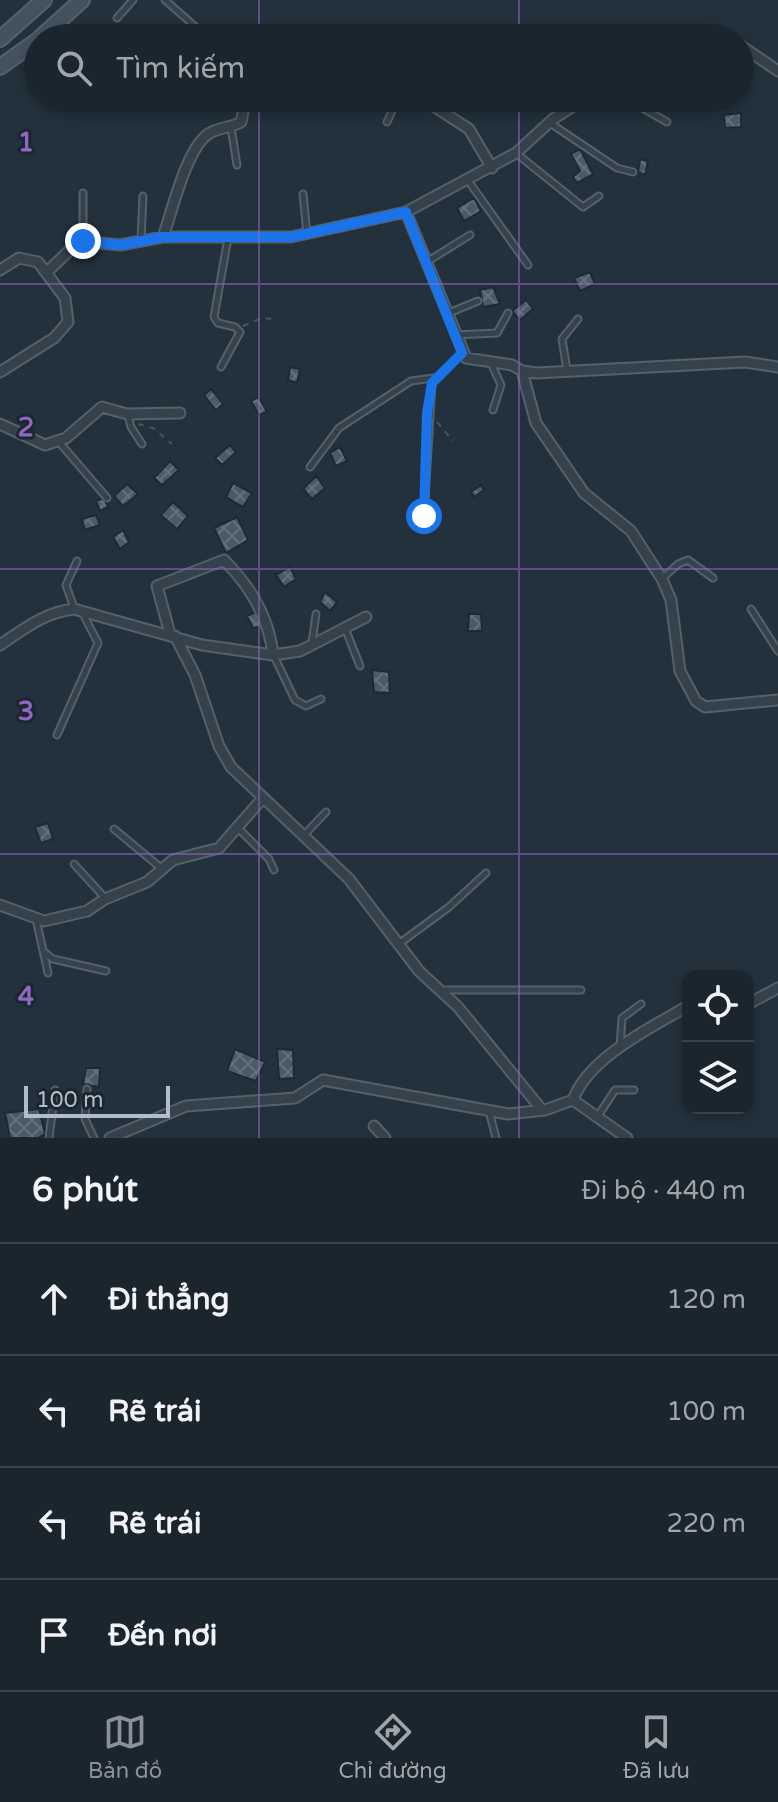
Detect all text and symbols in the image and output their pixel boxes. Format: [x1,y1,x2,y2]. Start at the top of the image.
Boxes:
search box [24,24,754,112]
icon: search [52,46,96,90]
text: Tìm kiếm [116,50,245,87]
text: 1 [18,127,34,158]
route end [65,223,101,259]
text: 2 [18,412,34,443]
route start [406,498,442,534]
text: 3 [18,696,34,727]
map controls [682,970,754,1114]
button: locate [682,970,754,1042]
text: 4 [18,981,34,1012]
button: layers [682,1042,754,1114]
scale bar [24,1082,170,1118]
text: 100 m [36,1087,103,1113]
text: 6 phút [32,1170,138,1211]
text: Đi bộ · 440 m [581,1175,746,1206]
icon: ahead [32,1277,76,1321]
text: Đi thẳng [108,1281,229,1318]
text: 120 m [666,1284,746,1315]
icon: left [32,1389,76,1433]
text: Rẽ trái [108,1393,201,1430]
text: 100 m [666,1396,746,1427]
icon: left [32,1501,76,1545]
text: Rẽ trái [108,1505,201,1542]
text: 220 m [666,1508,746,1539]
icon: arrive [32,1613,76,1657]
text: Đến nơi [108,1617,217,1654]
tab: Bản đồ [88,1710,162,1784]
tab: Chỉ đường [338,1710,447,1784]
tab: Đã lưu [623,1710,690,1784]

